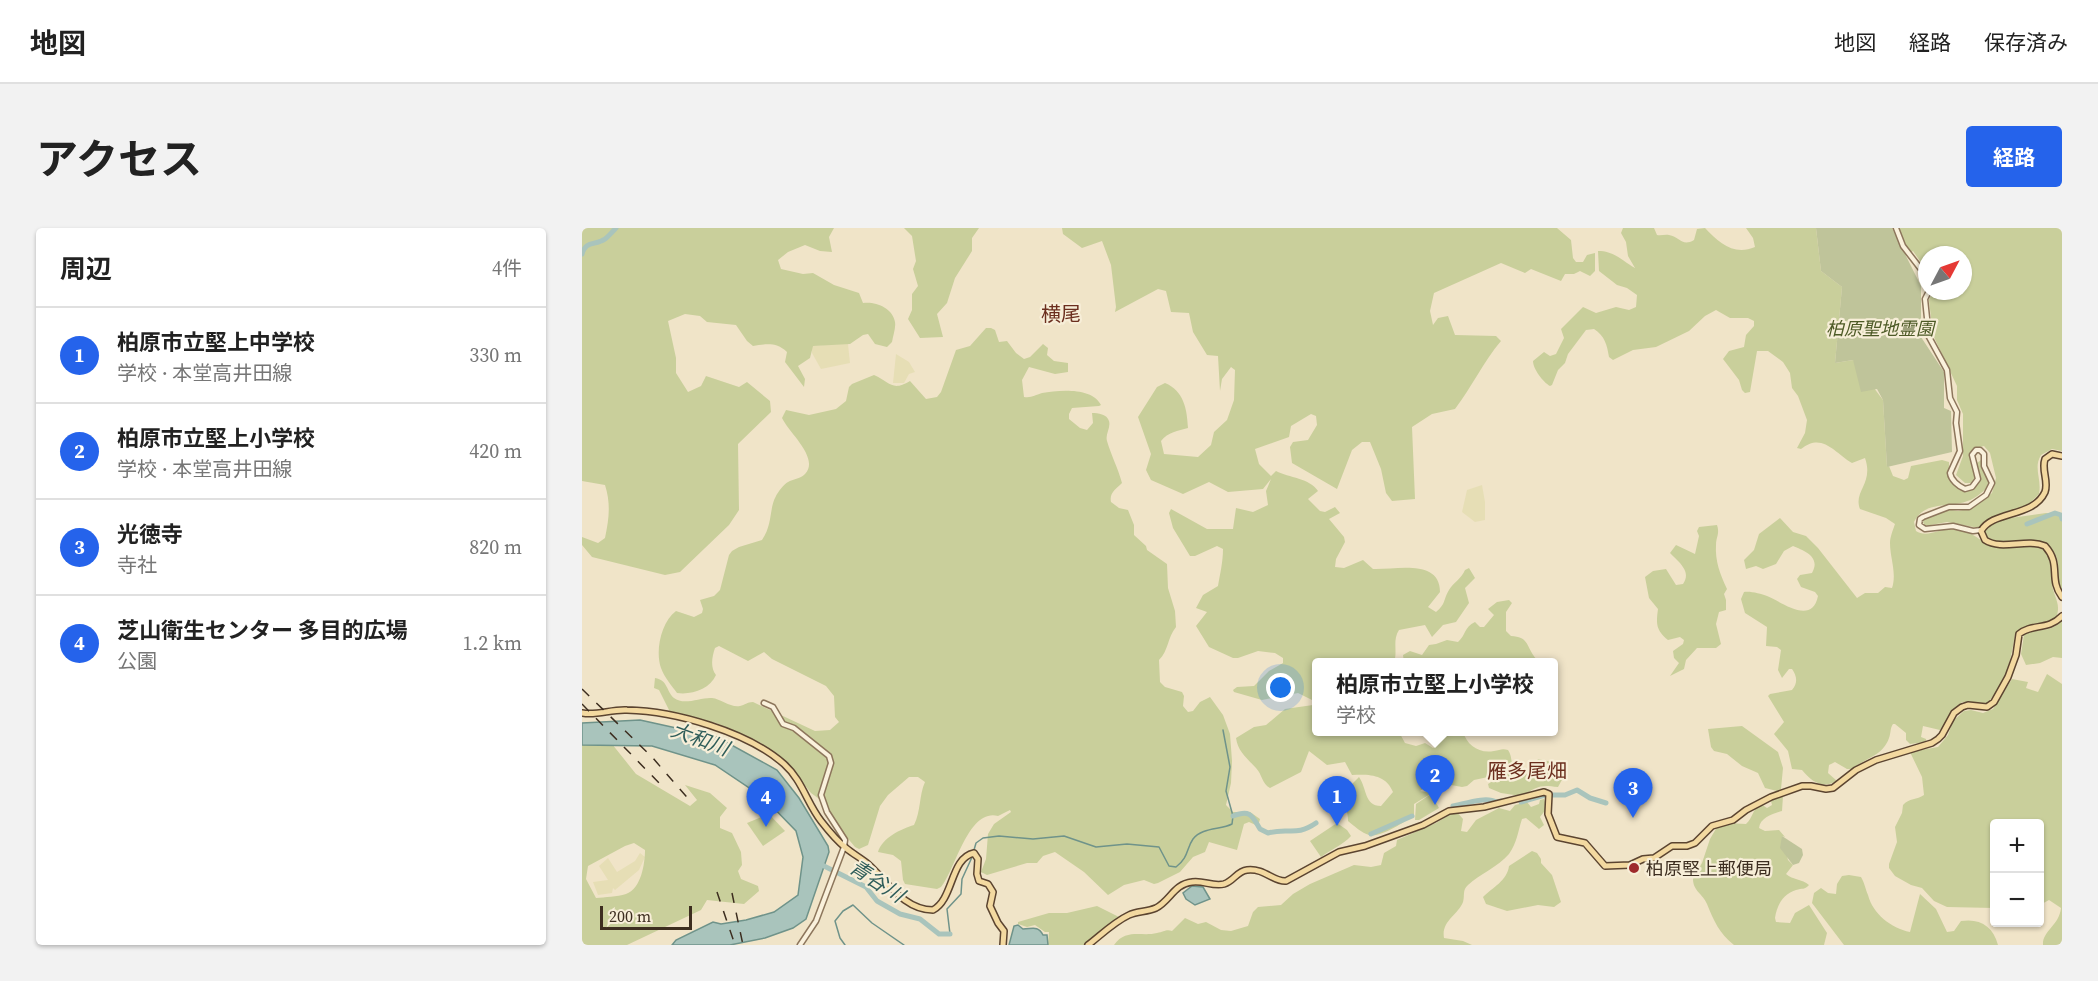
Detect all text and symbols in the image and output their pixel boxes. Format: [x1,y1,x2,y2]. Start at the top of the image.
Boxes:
text: 地図 [30,24,86,62]
text: 地図 [1834,28,1876,57]
text: 経路 [1909,28,1951,57]
text: 保存済み [1984,28,2068,57]
button: 経路 [1966,126,2062,187]
text: アクセス [36,130,202,188]
north arrow [1918,246,1972,300]
text: 周辺 [60,251,112,287]
text: 4件 [492,254,522,282]
district label: 横尾 [1041,300,1081,328]
park label: 柏原聖地霊園 [1826,316,1937,341]
text: 柏原市立堅上中学校 [117,327,315,357]
text: 1 [74,341,85,369]
text: 330 m [469,341,522,369]
text: 学校 · 本堂高井田線 [117,359,292,387]
text: 柏原市立堅上小学校 [117,423,315,453]
text: 2 [74,437,85,465]
text: 420 m [469,437,522,465]
text: 学校 · 本堂高井田線 [117,455,292,483]
text: 光徳寺 [117,519,183,549]
text: 3 [74,533,85,561]
text: 820 m [469,533,522,561]
text: 寺社 [117,551,157,579]
text: 芝山衛生センター 多目的広場 [117,615,408,645]
text: 4 [74,629,85,657]
text: 1.2 km [462,629,522,657]
text: 公園 [117,647,157,675]
popup [1312,658,1558,736]
text: 柏原市立堅上小学校 [1336,669,1534,699]
your location [1266,673,1295,702]
text: 学校 [1336,701,1376,729]
water label: 大和川 [667,716,735,763]
pin: 2 [1416,756,1454,805]
district label: 雁多尾畑 [1487,757,1567,785]
pin: 3 [1614,768,1652,818]
pin: 1 [1318,776,1356,826]
pin: 4 [746,778,786,827]
map controls [1990,819,2044,927]
button: + [1990,819,2044,873]
water label: 青谷川 [844,853,911,910]
place label: 柏原堅上郵便局 [1646,856,1772,881]
marker: 柏原堅上郵便局 [1627,861,1641,875]
button: − [1990,873,2044,927]
scale bar [600,903,692,930]
text: 200 m [609,905,651,927]

